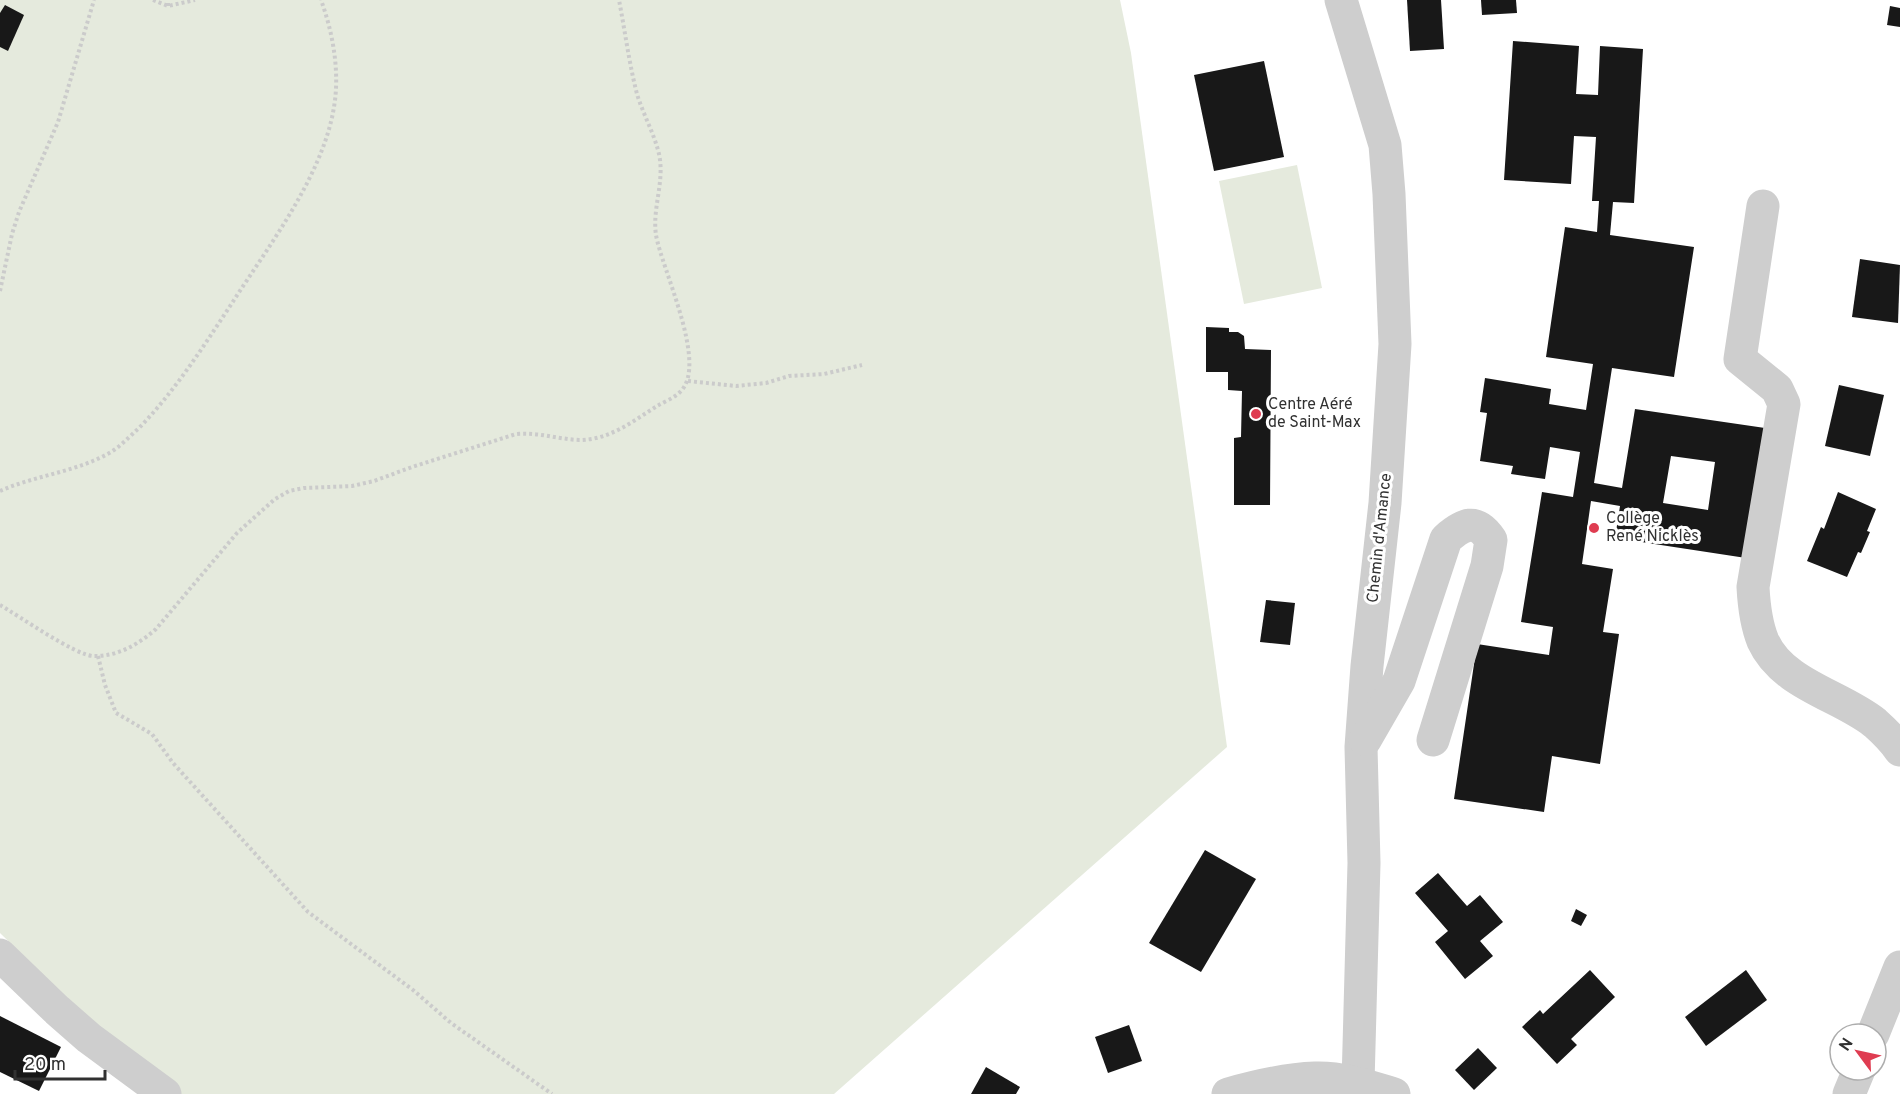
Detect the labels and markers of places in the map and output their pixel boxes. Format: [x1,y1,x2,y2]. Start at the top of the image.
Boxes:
place label: Centre Aéré de Saint-Max [1268,395,1361,433]
marker: Centre Aéré de Saint-Max [1249,407,1263,421]
place label: Collège René Nicklès [1606,509,1699,547]
marker: Collège René Nicklès [1587,521,1601,535]

